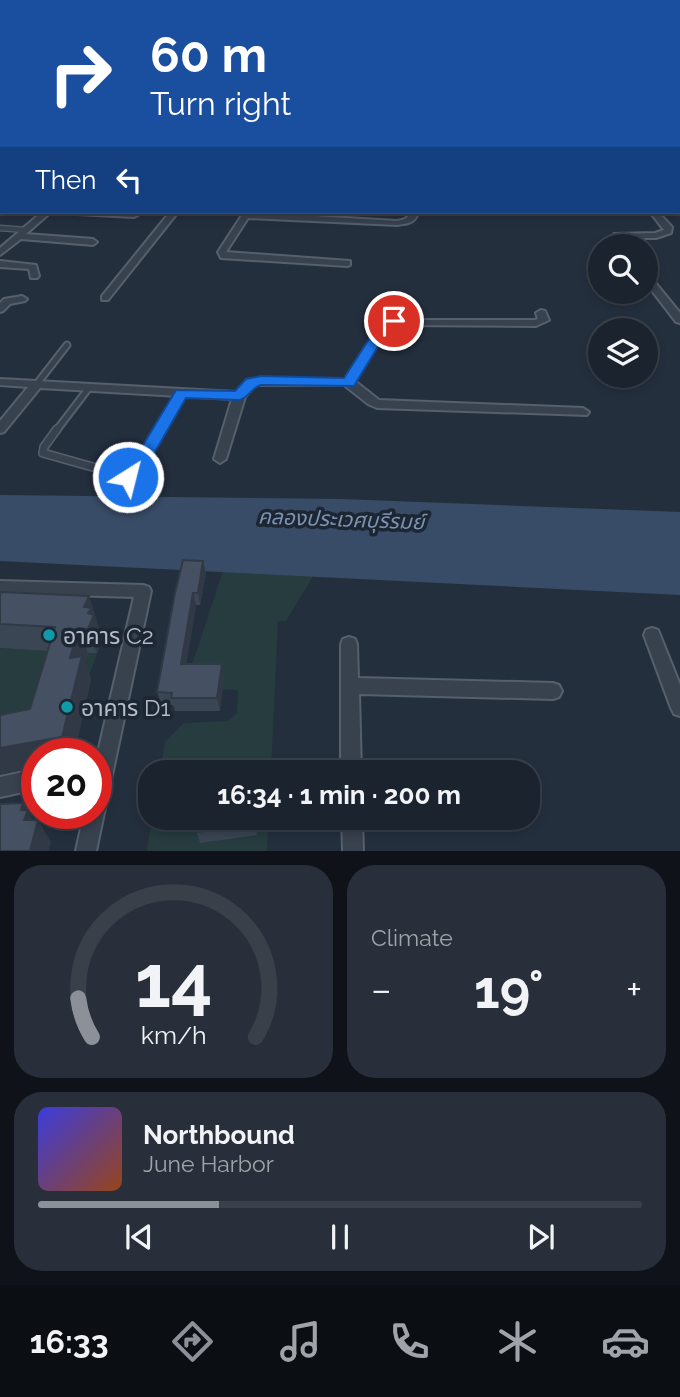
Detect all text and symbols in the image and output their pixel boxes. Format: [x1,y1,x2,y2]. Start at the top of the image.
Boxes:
text: 60 m [150,26,267,83]
icon: right [35,28,126,119]
text: Turn right [150,85,291,122]
icon: left [110,161,148,199]
text: Then [35,165,96,195]
map controls [588,234,658,388]
button: search [588,234,658,304]
pin [364,291,424,351]
icon: arrive [375,302,413,340]
button: layers [588,318,658,388]
position arrow [91,440,165,514]
water label: คลองประเวศบุรีรมย์ [257,504,429,536]
place label: อาคาร C2 [63,622,154,649]
marker: อาคาร C2 [41,627,57,643]
place label: อาคาร D1 [81,694,171,721]
marker: อาคาร D1 [59,699,75,715]
speed limit sign: 20 [21,738,112,829]
text: 16:34 · 1 min · 200 m [217,780,461,810]
text: Climate [371,924,453,951]
text: 14 [135,940,212,1025]
text: 19° [474,959,544,1020]
text: − [371,967,391,1012]
text: + [626,967,642,1012]
text: km/h [141,1020,206,1050]
text: Northbound [143,1120,295,1150]
text: June Harbor [143,1150,274,1177]
icon: previous [120,1218,158,1256]
icon: pause [321,1218,359,1256]
icon: next [522,1218,560,1256]
icon: directions [168,1317,217,1366]
icon: music [276,1317,325,1366]
icon: phone [385,1317,434,1366]
icon: climate [493,1317,542,1366]
icon: car [601,1317,650,1366]
text: 16:33 [30,1323,109,1360]

